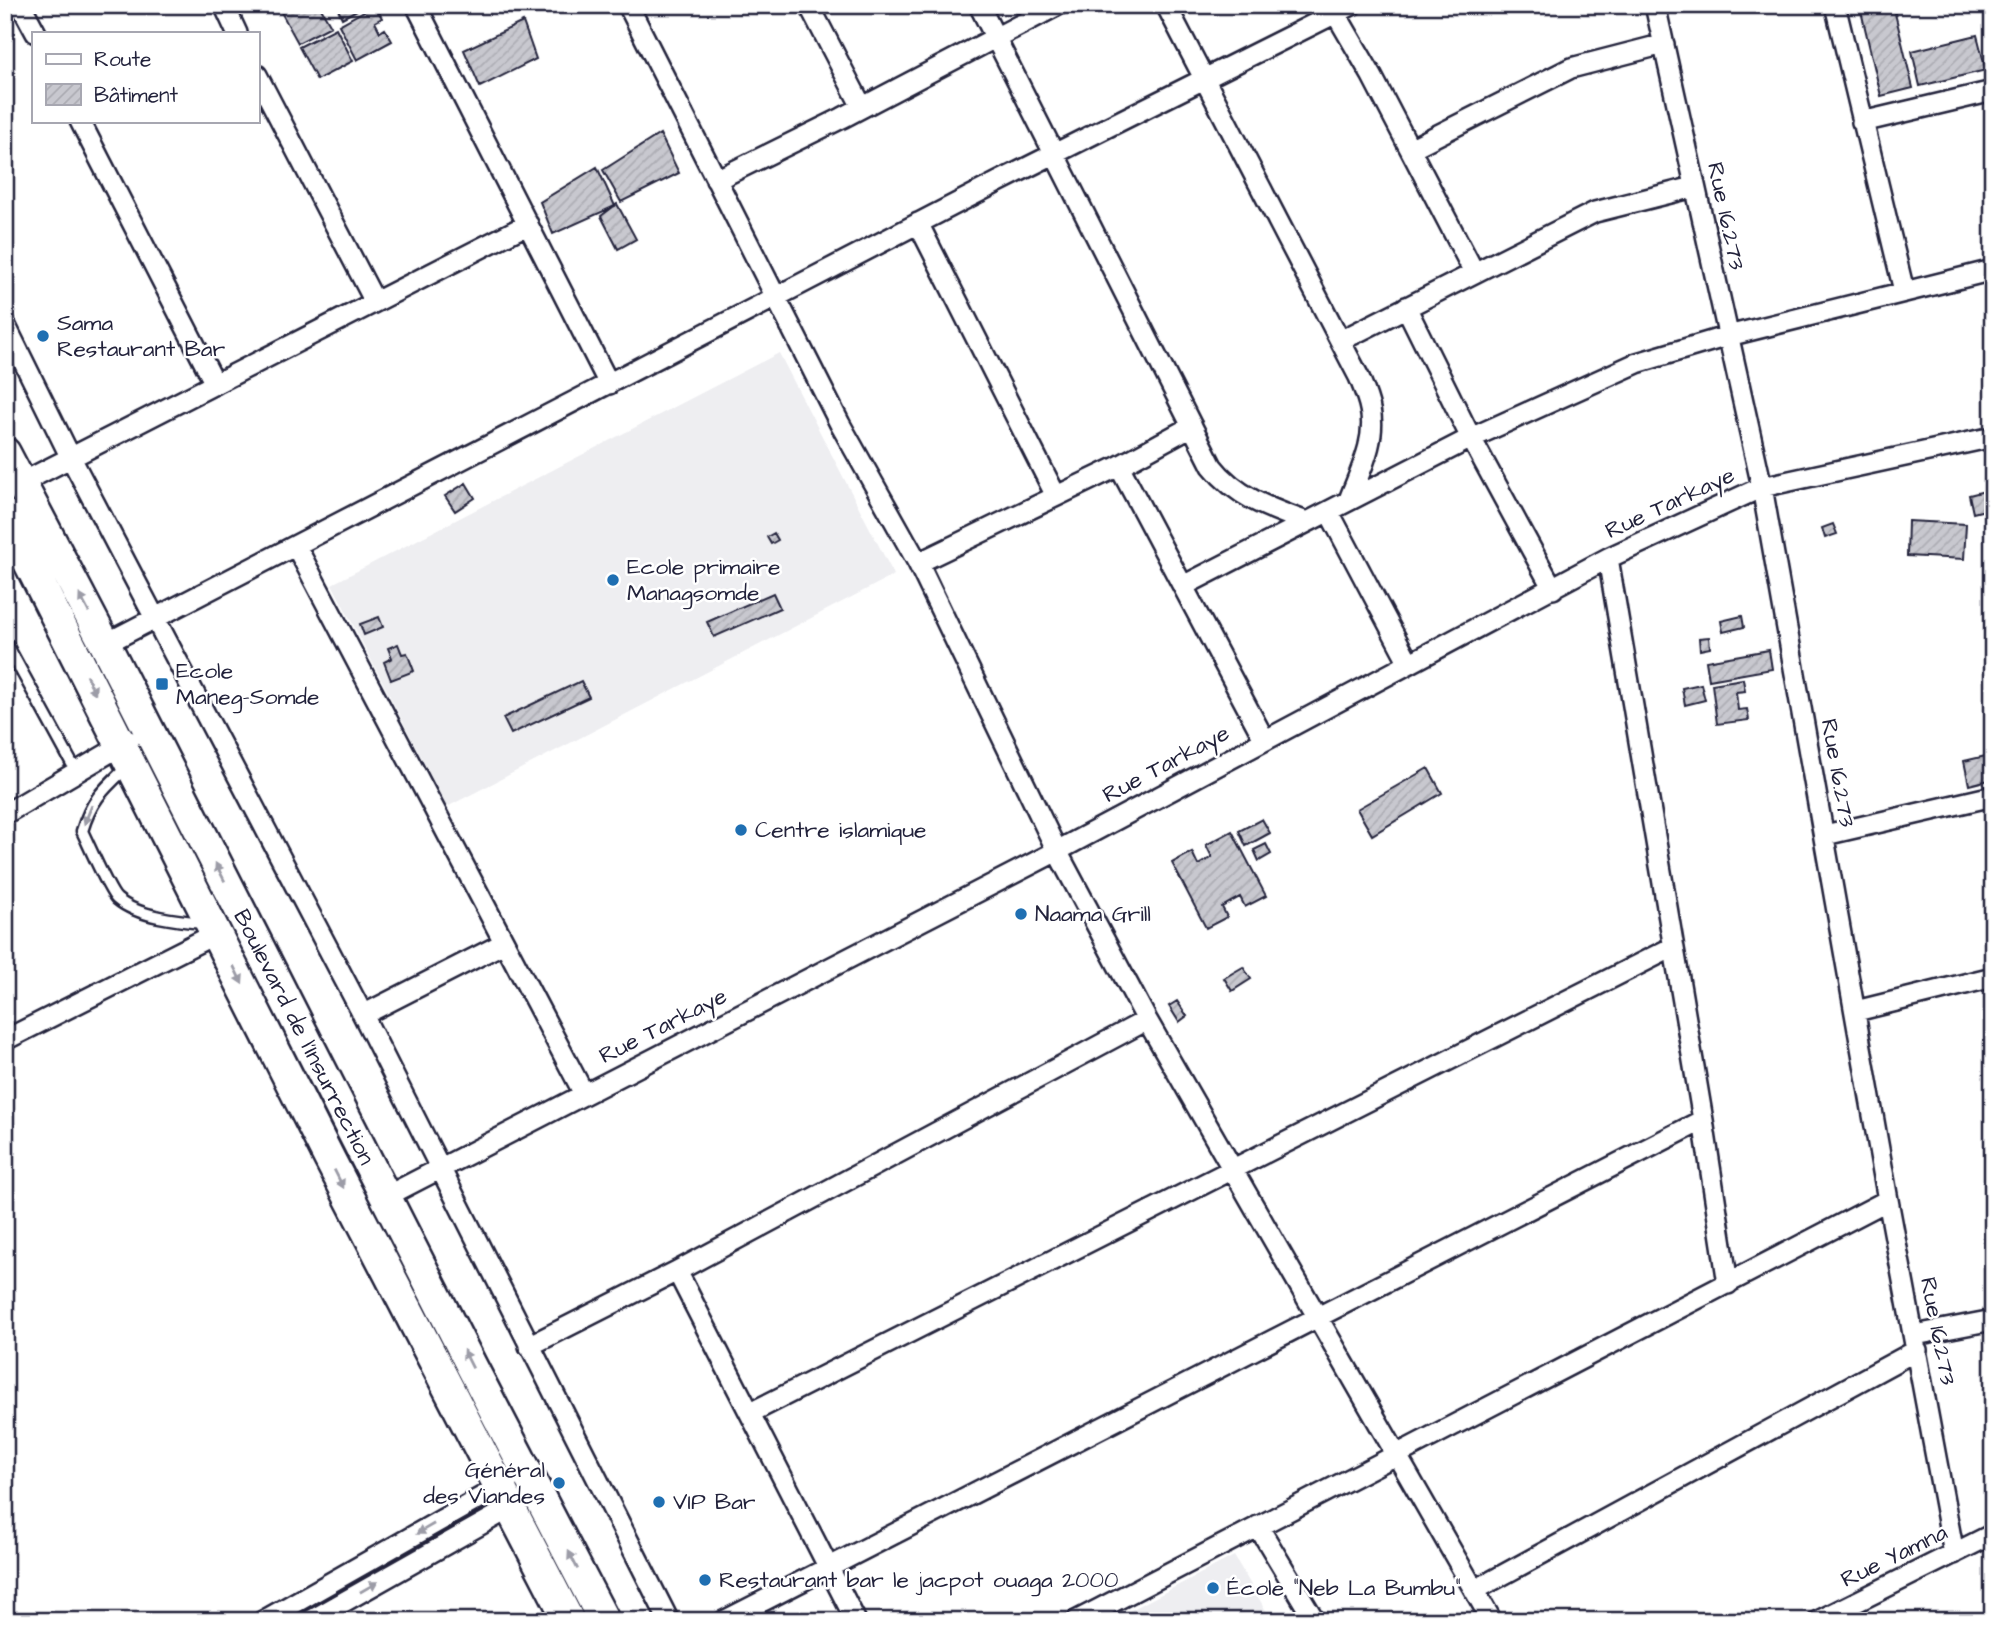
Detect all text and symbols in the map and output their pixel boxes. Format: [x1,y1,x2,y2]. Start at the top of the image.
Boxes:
legend [32,32,259,122]
text: Route [94,45,151,74]
text: Bâtiment [94,81,178,110]
street label: Rue 16.273 [1699,159,1753,273]
place label: Sama Restaurant Bar [57,307,226,365]
marker: Sama Restaurant Bar [35,328,51,344]
street label: Rue Tarkaye [1600,459,1740,548]
place label: Ecole primaire Managsomde [627,551,781,610]
marker: Ecole primaire Managsomde [605,572,621,588]
one-way arrow [78,594,90,613]
place label: Ecole Maneg-Somde [176,655,320,714]
one-way arrow [86,675,97,695]
marker: Ecole Maneg-Somde [154,676,170,692]
street label: Rue 16.273 [1813,716,1863,830]
street label: Rue Tarkaye [1097,717,1236,812]
one-way arrow [83,805,94,826]
place label: Centre islamique [755,814,927,846]
marker: Centre islamique [733,822,749,838]
one-way arrow [215,862,226,882]
place label: Naama Grill [1035,898,1151,930]
street label: Boulevard de l'Insurrection [226,904,382,1170]
marker: Naama Grill [1013,906,1029,922]
one-way arrow [232,965,243,985]
street label: Rue Tarkaye [594,980,733,1073]
one-way arrow [334,1169,345,1189]
street label: Rue 16.273 [1912,1274,1964,1388]
one-way arrow [462,1348,474,1368]
place label: Général des Viandes [423,1454,545,1512]
marker: Général des Viandes [551,1475,567,1491]
place label: VIP Bar [673,1486,756,1518]
marker: VIP Bar [651,1494,667,1510]
street label: Rue Yamna [1835,1516,1953,1596]
one-way arrow [416,1523,435,1535]
one-way arrow [568,1550,579,1570]
place label: Restaurant bar le jacpot ouaga 2000 [719,1564,1119,1597]
marker: Restaurant bar le jacpot ouaga 2000 [697,1572,713,1588]
place label: École "Neb La Bumbu" [1227,1572,1461,1604]
marker: École "Neb La Bumbu" [1205,1580,1221,1596]
one-way arrow [359,1581,379,1593]

